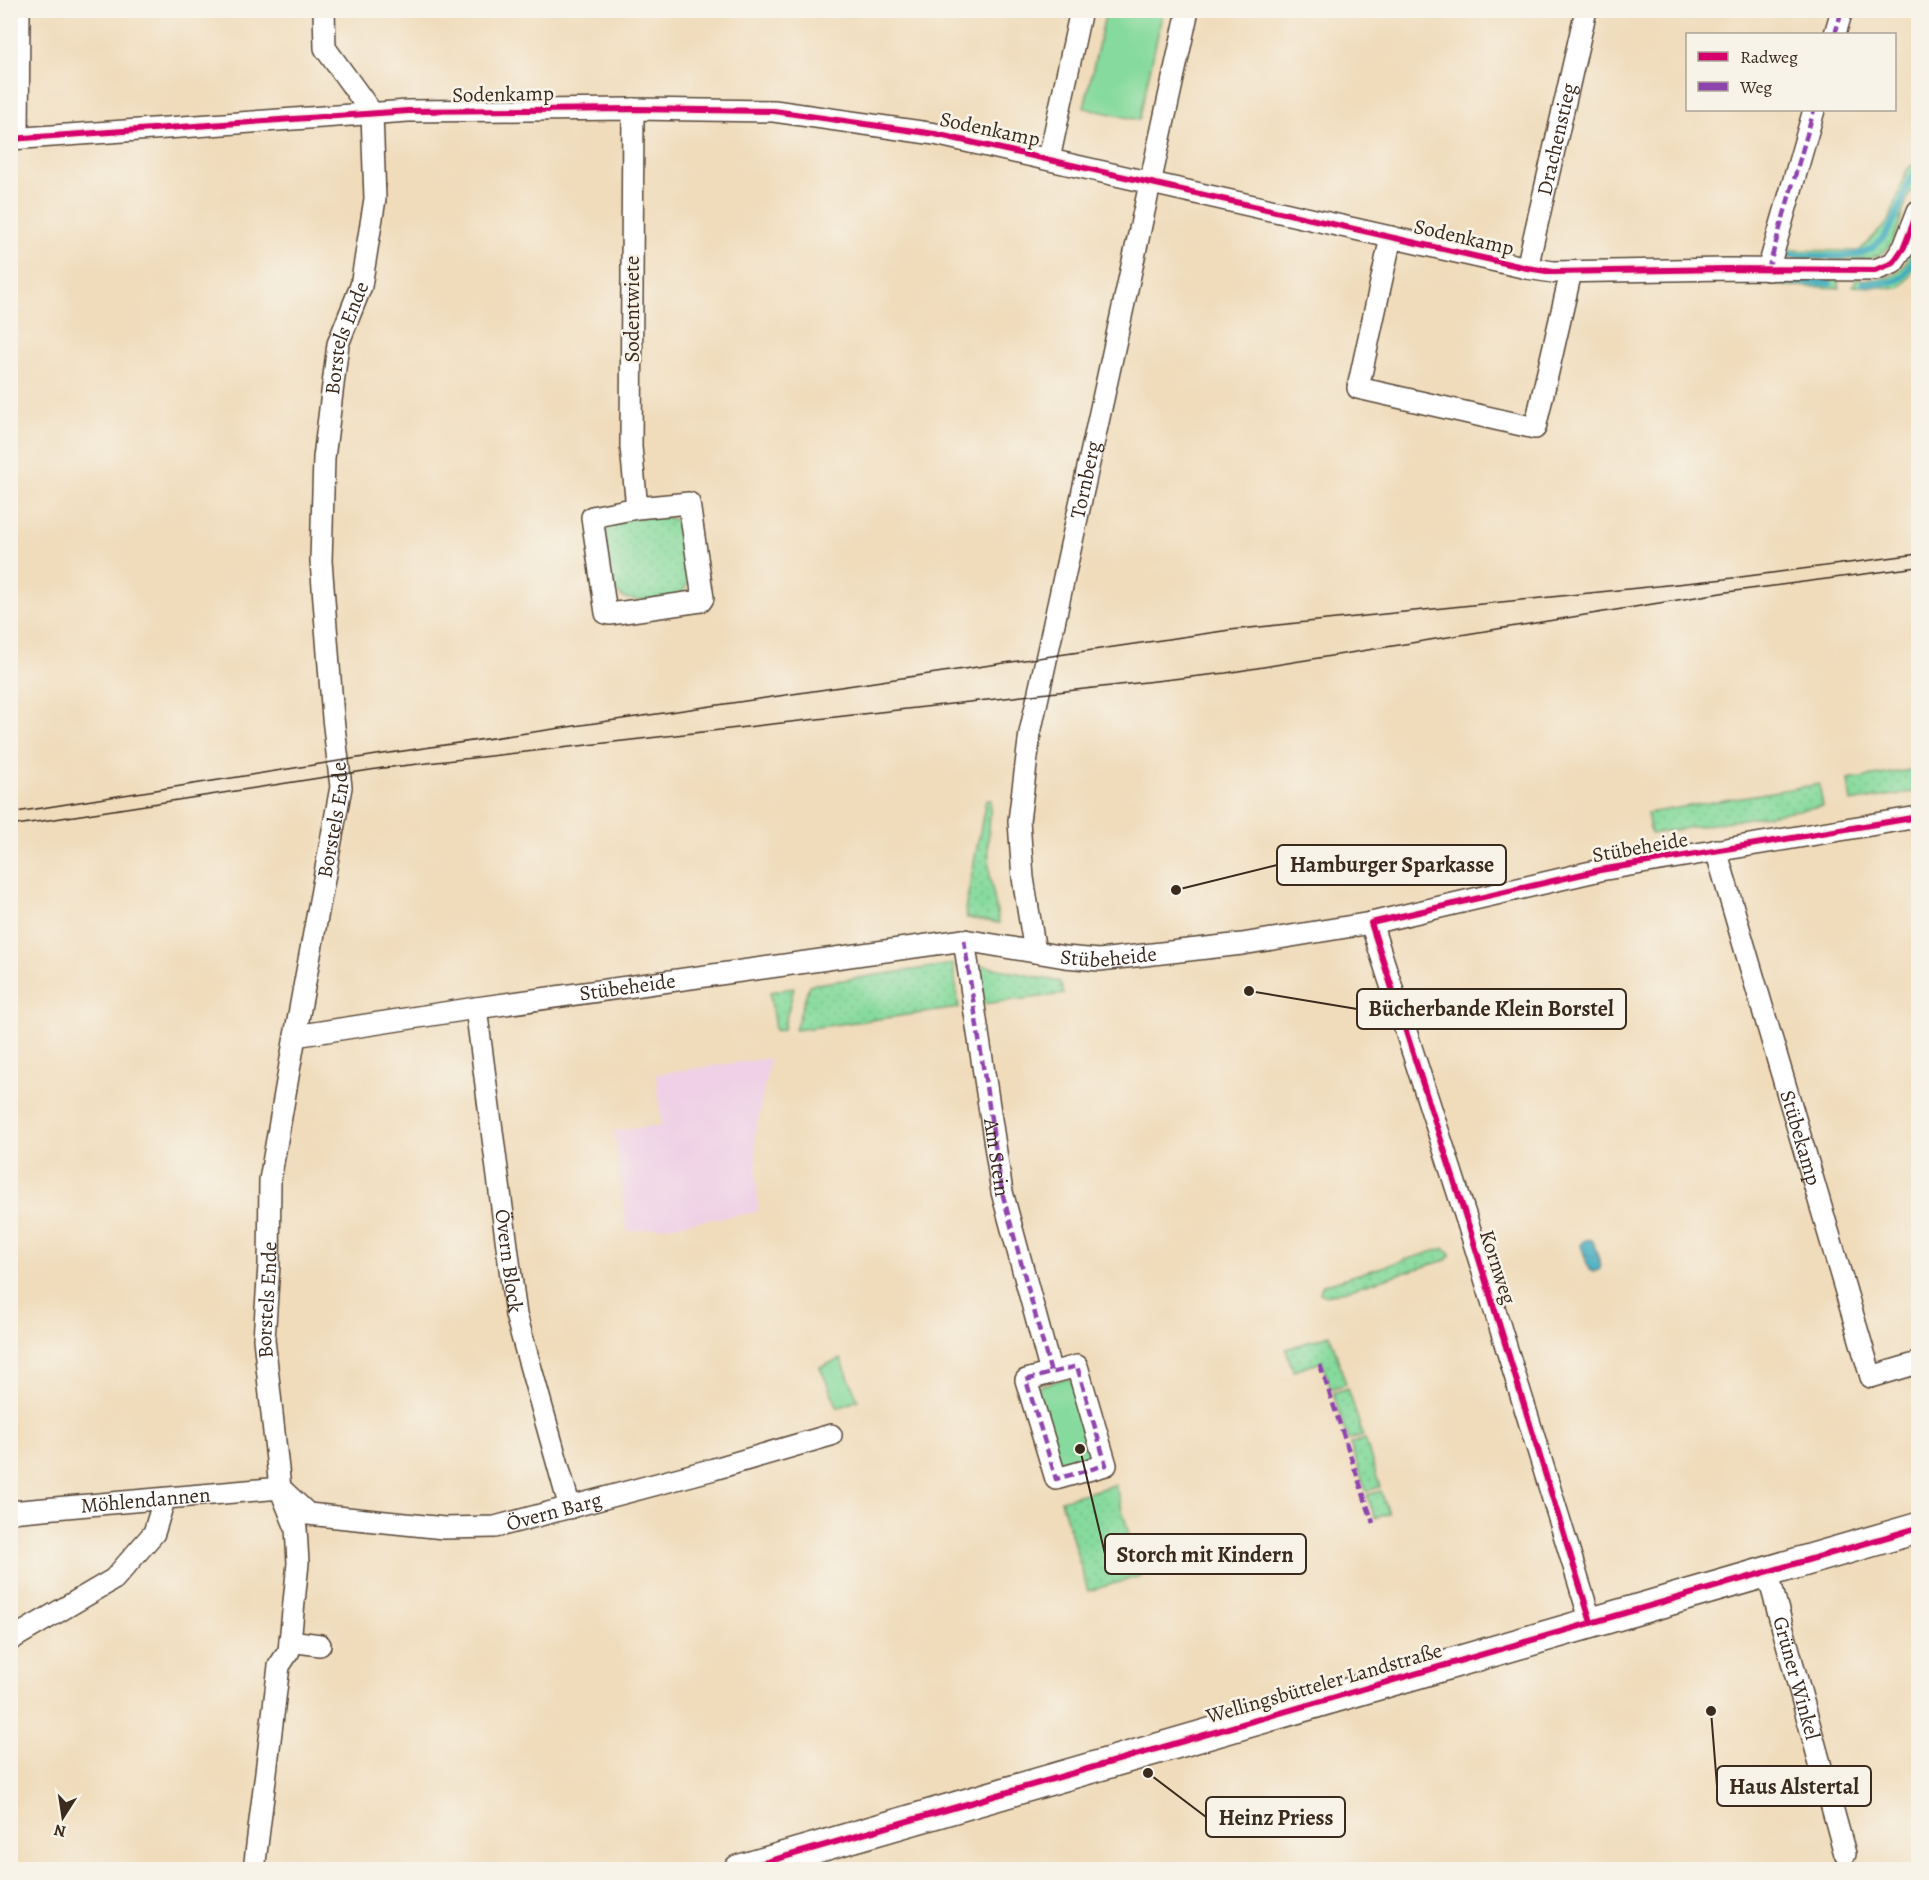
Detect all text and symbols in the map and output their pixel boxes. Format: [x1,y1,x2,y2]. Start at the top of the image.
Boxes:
legend [1686,33,1896,111]
text: Radweg [1740,45,1798,69]
text: Weg [1739,75,1772,99]
street label: Sodenkamp [452,79,554,109]
street label: Drachenstieg [1530,80,1583,198]
street label: Sodenkamp [937,105,1043,153]
street label: Sodenkamp [1411,212,1517,262]
street label: Sodentwiete [618,256,646,362]
street label: Borstels Ende [318,277,375,396]
street label: Tornberg [1063,438,1108,521]
street label: Borstels Ende [310,760,356,880]
street label: Stübeheide [1590,825,1690,869]
callout: Hamburger Sparkasse [1277,845,1506,885]
text: Hamburger Sparkasse [1290,850,1494,880]
street label: Stübeheide [1059,940,1158,974]
street label: Stübeheide [578,966,677,1007]
callout: Bücherbande Klein Borstel [1357,989,1626,1029]
text: Bücherbande Klein Borstel [1368,994,1614,1024]
street label: Stübekamp [1773,1087,1828,1189]
street label: Am Stein [977,1116,1016,1198]
street label: Övern Block [488,1207,530,1315]
street label: Kornweg [1473,1226,1523,1308]
street label: Borstels Ende [250,1241,283,1360]
street label: Möhlendannen [79,1480,212,1520]
street label: Övern Barg [503,1485,605,1537]
callout: Storch mit Kindern [1105,1534,1306,1574]
text: Storch mit Kindern [1116,1540,1294,1570]
street label: Grüner Winkel [1766,1613,1827,1743]
street label: Wellingsbütteler Landstraße [1202,1636,1445,1730]
callout: Haus Alstertal [1717,1766,1871,1806]
text: Haus Alstertal [1729,1772,1859,1802]
north arrow [33,1787,93,1847]
callout: Heinz Priess [1206,1797,1345,1837]
text: Heinz Priess [1218,1803,1334,1833]
text: N [52,1819,68,1843]

